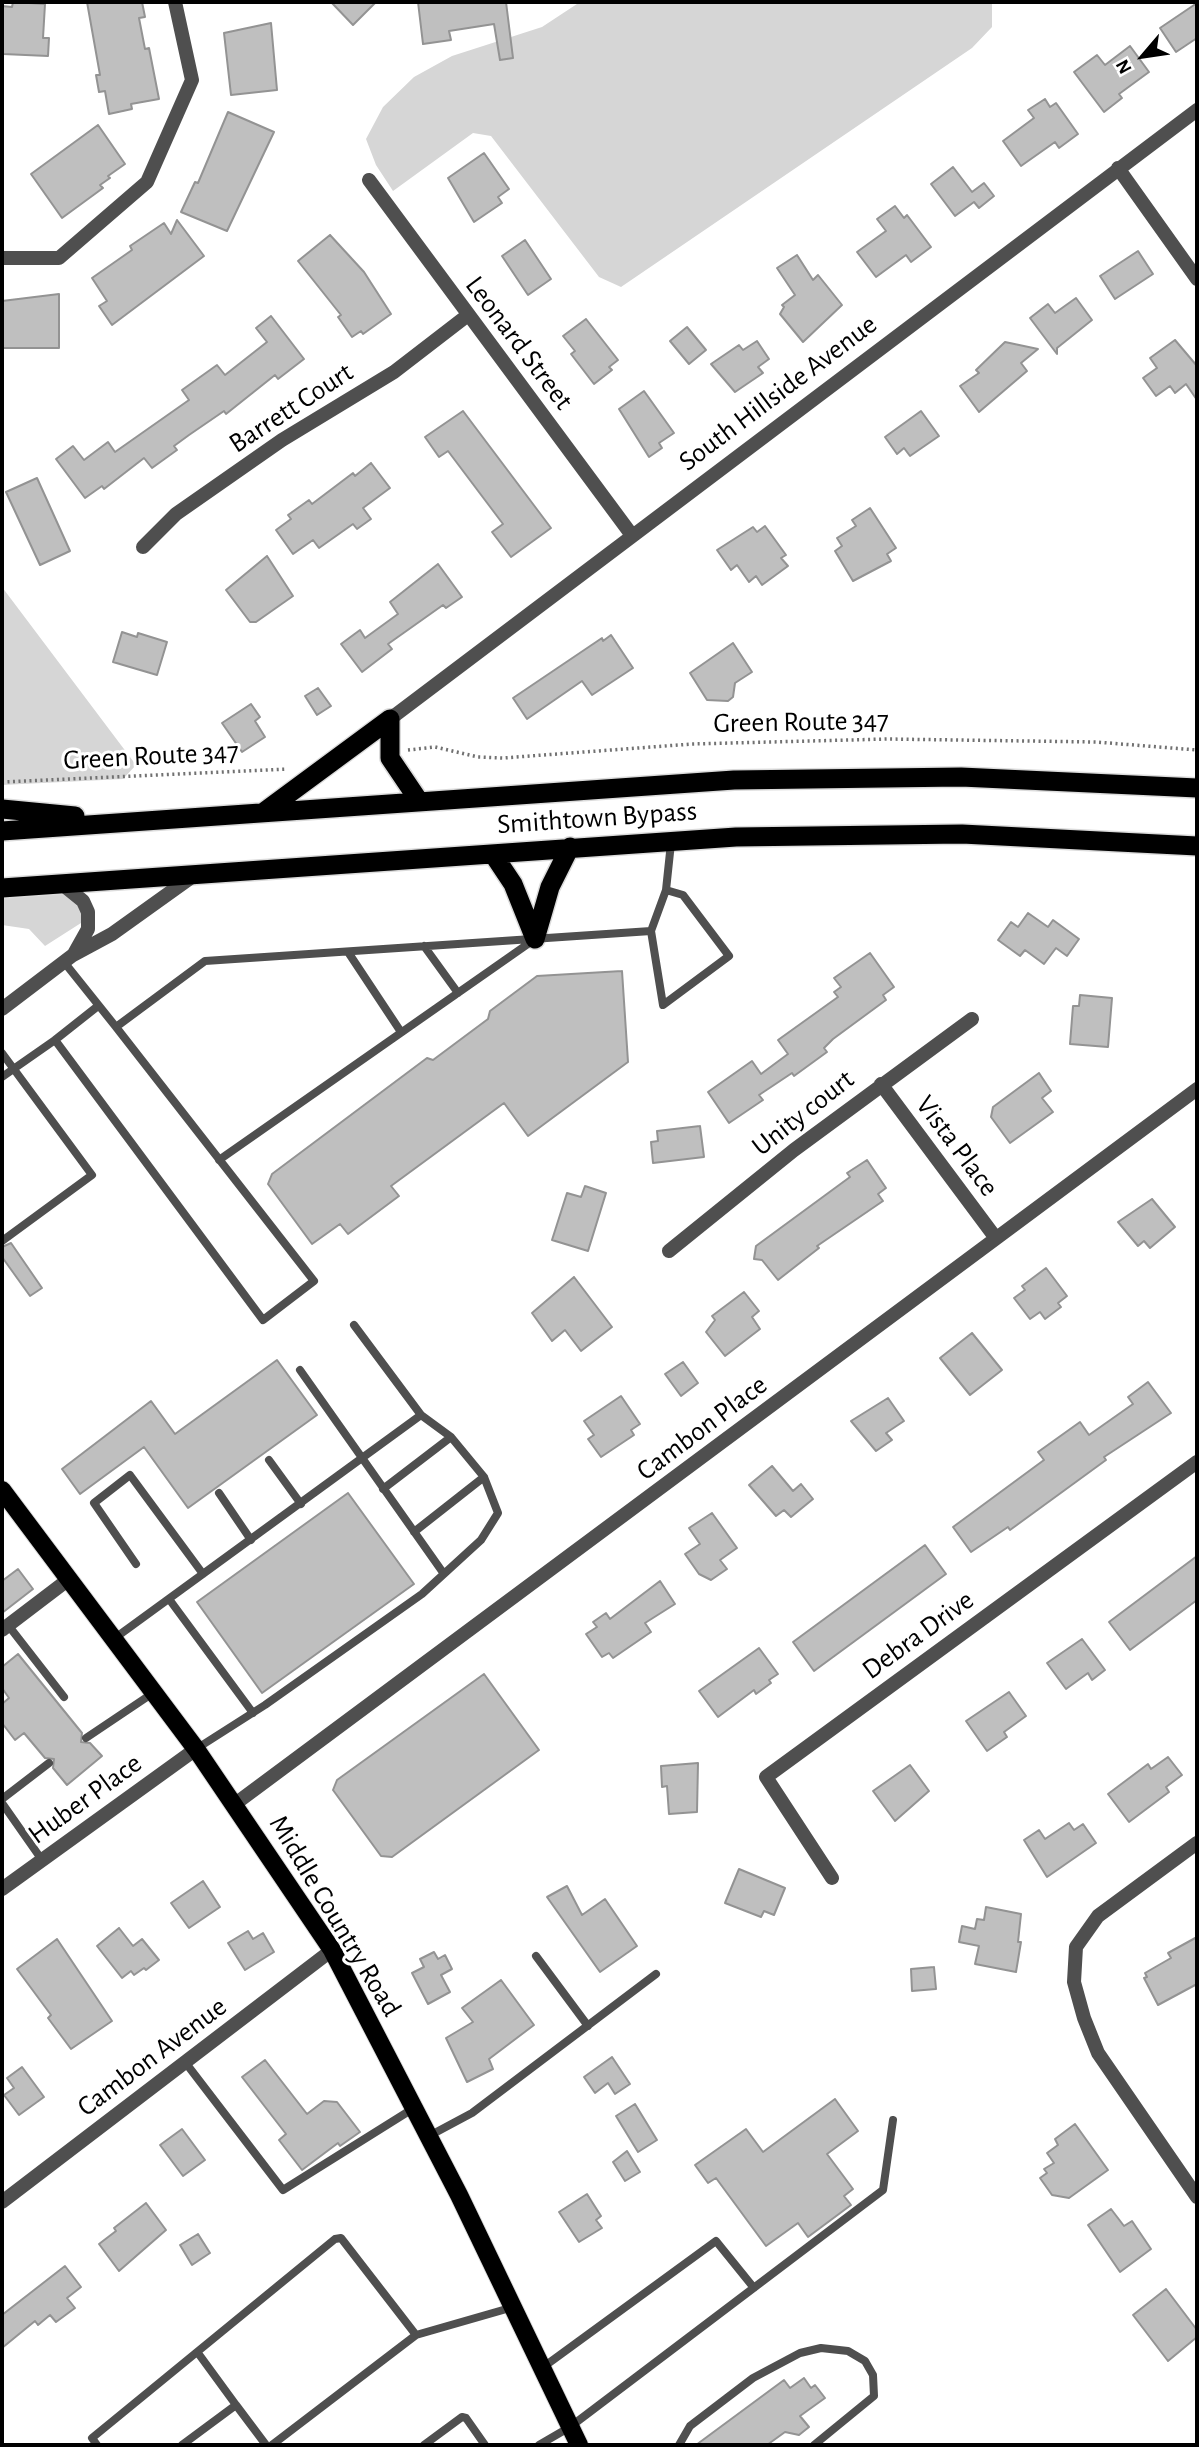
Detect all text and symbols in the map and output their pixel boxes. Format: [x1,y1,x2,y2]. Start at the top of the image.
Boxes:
north arrow [1108,21,1178,91]
text: N [1113,56,1136,77]
street label: Leonard Street [458,269,580,417]
street label: South Hillside Avenue [672,308,884,478]
street label: Barrett Court [223,356,359,460]
street label: Green Route 347 [713,704,889,740]
street label: Green Route 347 [63,735,239,777]
street label: Smithtown Bypass [496,794,698,842]
street label: Unity court [745,1063,861,1163]
street label: Vista Place [908,1089,1006,1203]
street label: Cambon Place [630,1368,774,1488]
street label: Debra Drive [856,1583,980,1687]
street label: Huber Place [22,1747,148,1851]
street label: Middle Country Road [262,1809,408,2023]
street label: Cambon Avenue [71,1990,233,2124]

